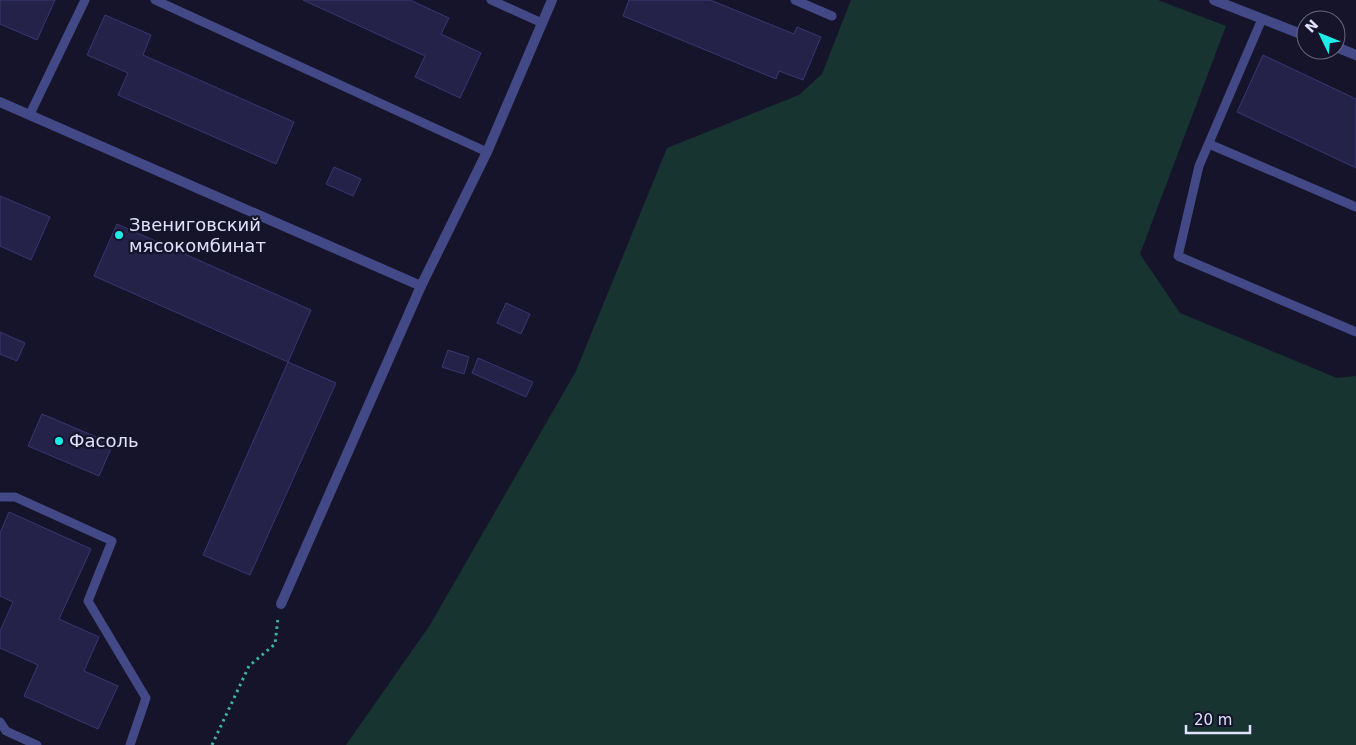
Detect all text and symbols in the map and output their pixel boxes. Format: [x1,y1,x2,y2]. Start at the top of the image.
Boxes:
north arrow [1296,10,1346,60]
text: N [1302,16,1321,36]
place label: Звениговский мясокомбинат [129,214,266,256]
marker: Звениговский мясокомбинат [113,229,125,241]
place label: Фасоль [69,430,139,451]
marker: Фасоль [53,435,65,447]
scale bar [1186,702,1250,734]
text: 20 m [1194,711,1232,729]

